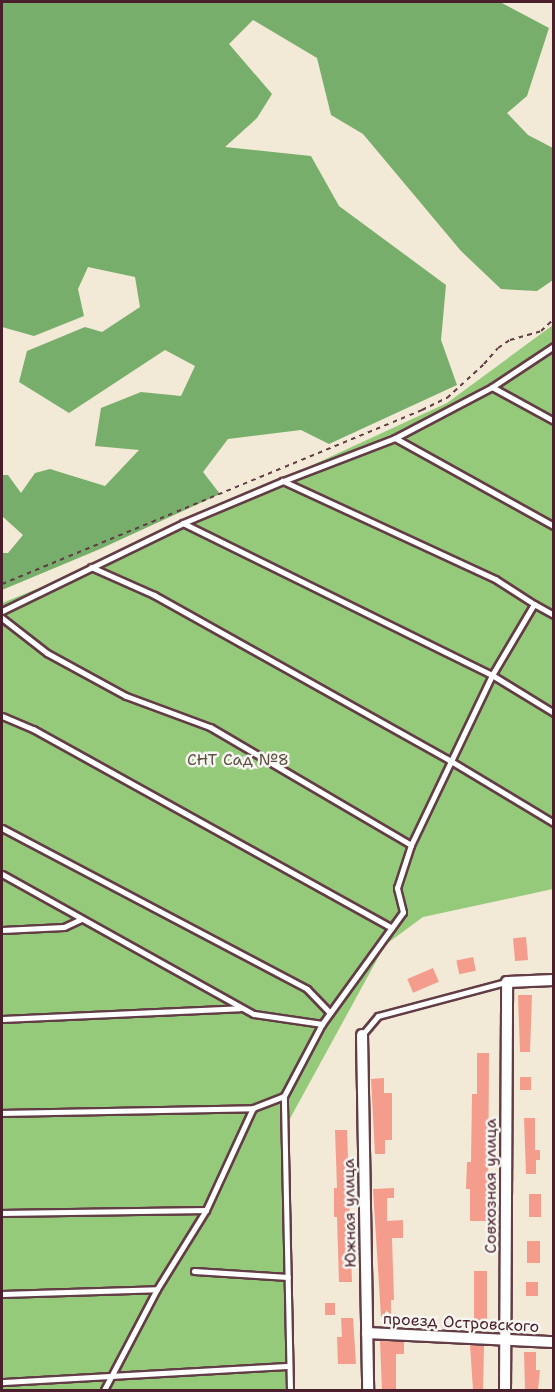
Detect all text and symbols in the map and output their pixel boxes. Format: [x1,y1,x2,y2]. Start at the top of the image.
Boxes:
park label: СНТ Сад №8 [187,750,289,770]
street label: Совхозная улица [481,1118,501,1254]
street label: Южная улица [339,1158,361,1268]
street label: проезд Островского [382,1309,540,1337]

